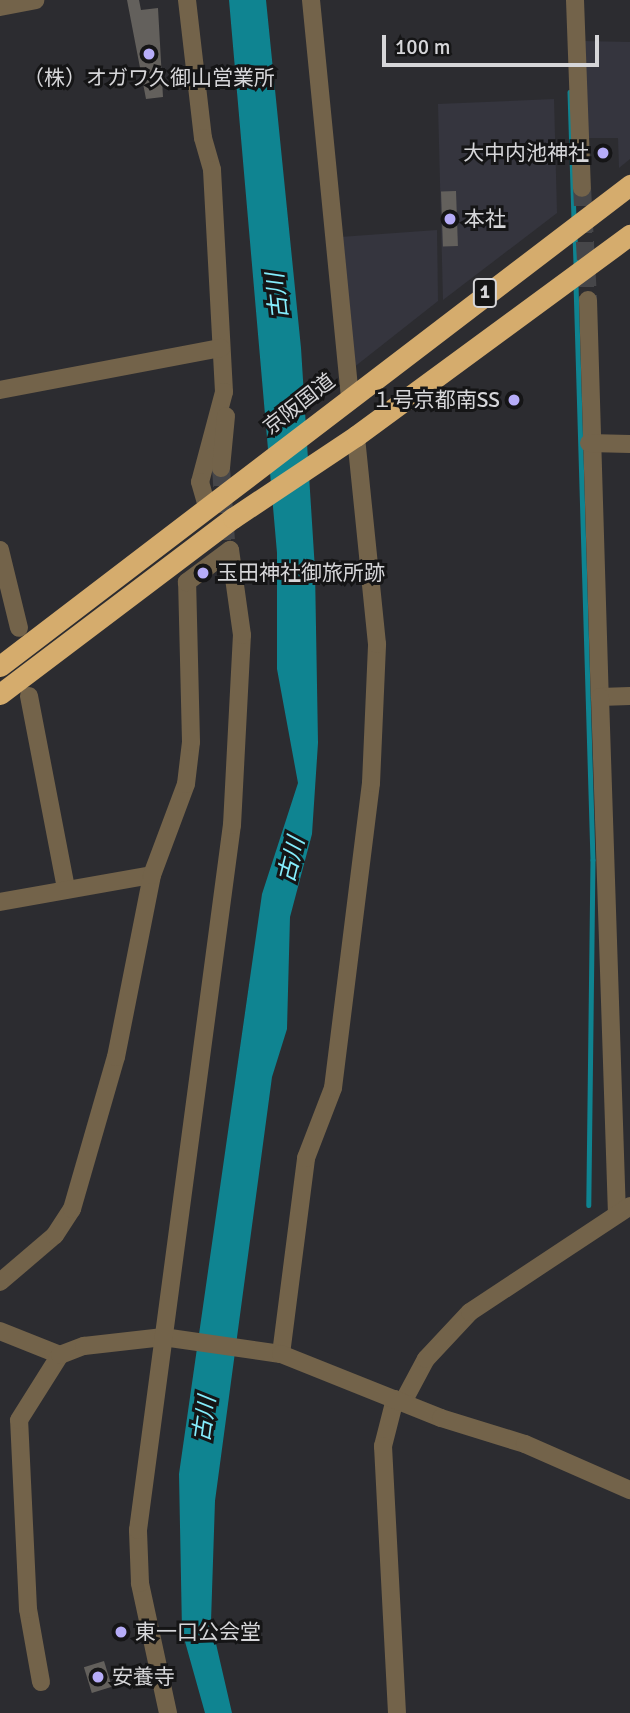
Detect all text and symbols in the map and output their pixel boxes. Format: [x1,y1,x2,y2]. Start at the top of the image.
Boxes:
scale bar [385,21,602,65]
text: 100 m [395,34,450,60]
marker: （株）オガワ久御山営業所 [141,46,157,62]
place label: （株）オガワ久御山営業所 [23,65,275,91]
place label: 大中内池神社 [463,140,589,166]
marker: 大中内池神社 [595,145,611,161]
place label: 本社 [464,206,506,232]
marker: 本社 [442,211,458,227]
water label: 古川 [262,272,294,320]
road number: 1 [473,278,497,308]
street label: 京阪国道 [258,368,340,440]
place label: １号京都南SS [372,387,500,413]
marker: １号京都南SS [506,392,522,408]
place label: 玉田神社御旅所跡 [217,560,385,586]
marker: 玉田神社御旅所跡 [195,565,211,581]
water label: 古川 [273,834,311,886]
water label: 古川 [188,1394,222,1444]
place label: 東一口公会堂 [135,1619,261,1645]
marker: 東一口公会堂 [113,1624,129,1640]
place label: 安養寺 [112,1664,175,1690]
marker: 安養寺 [90,1669,106,1685]

